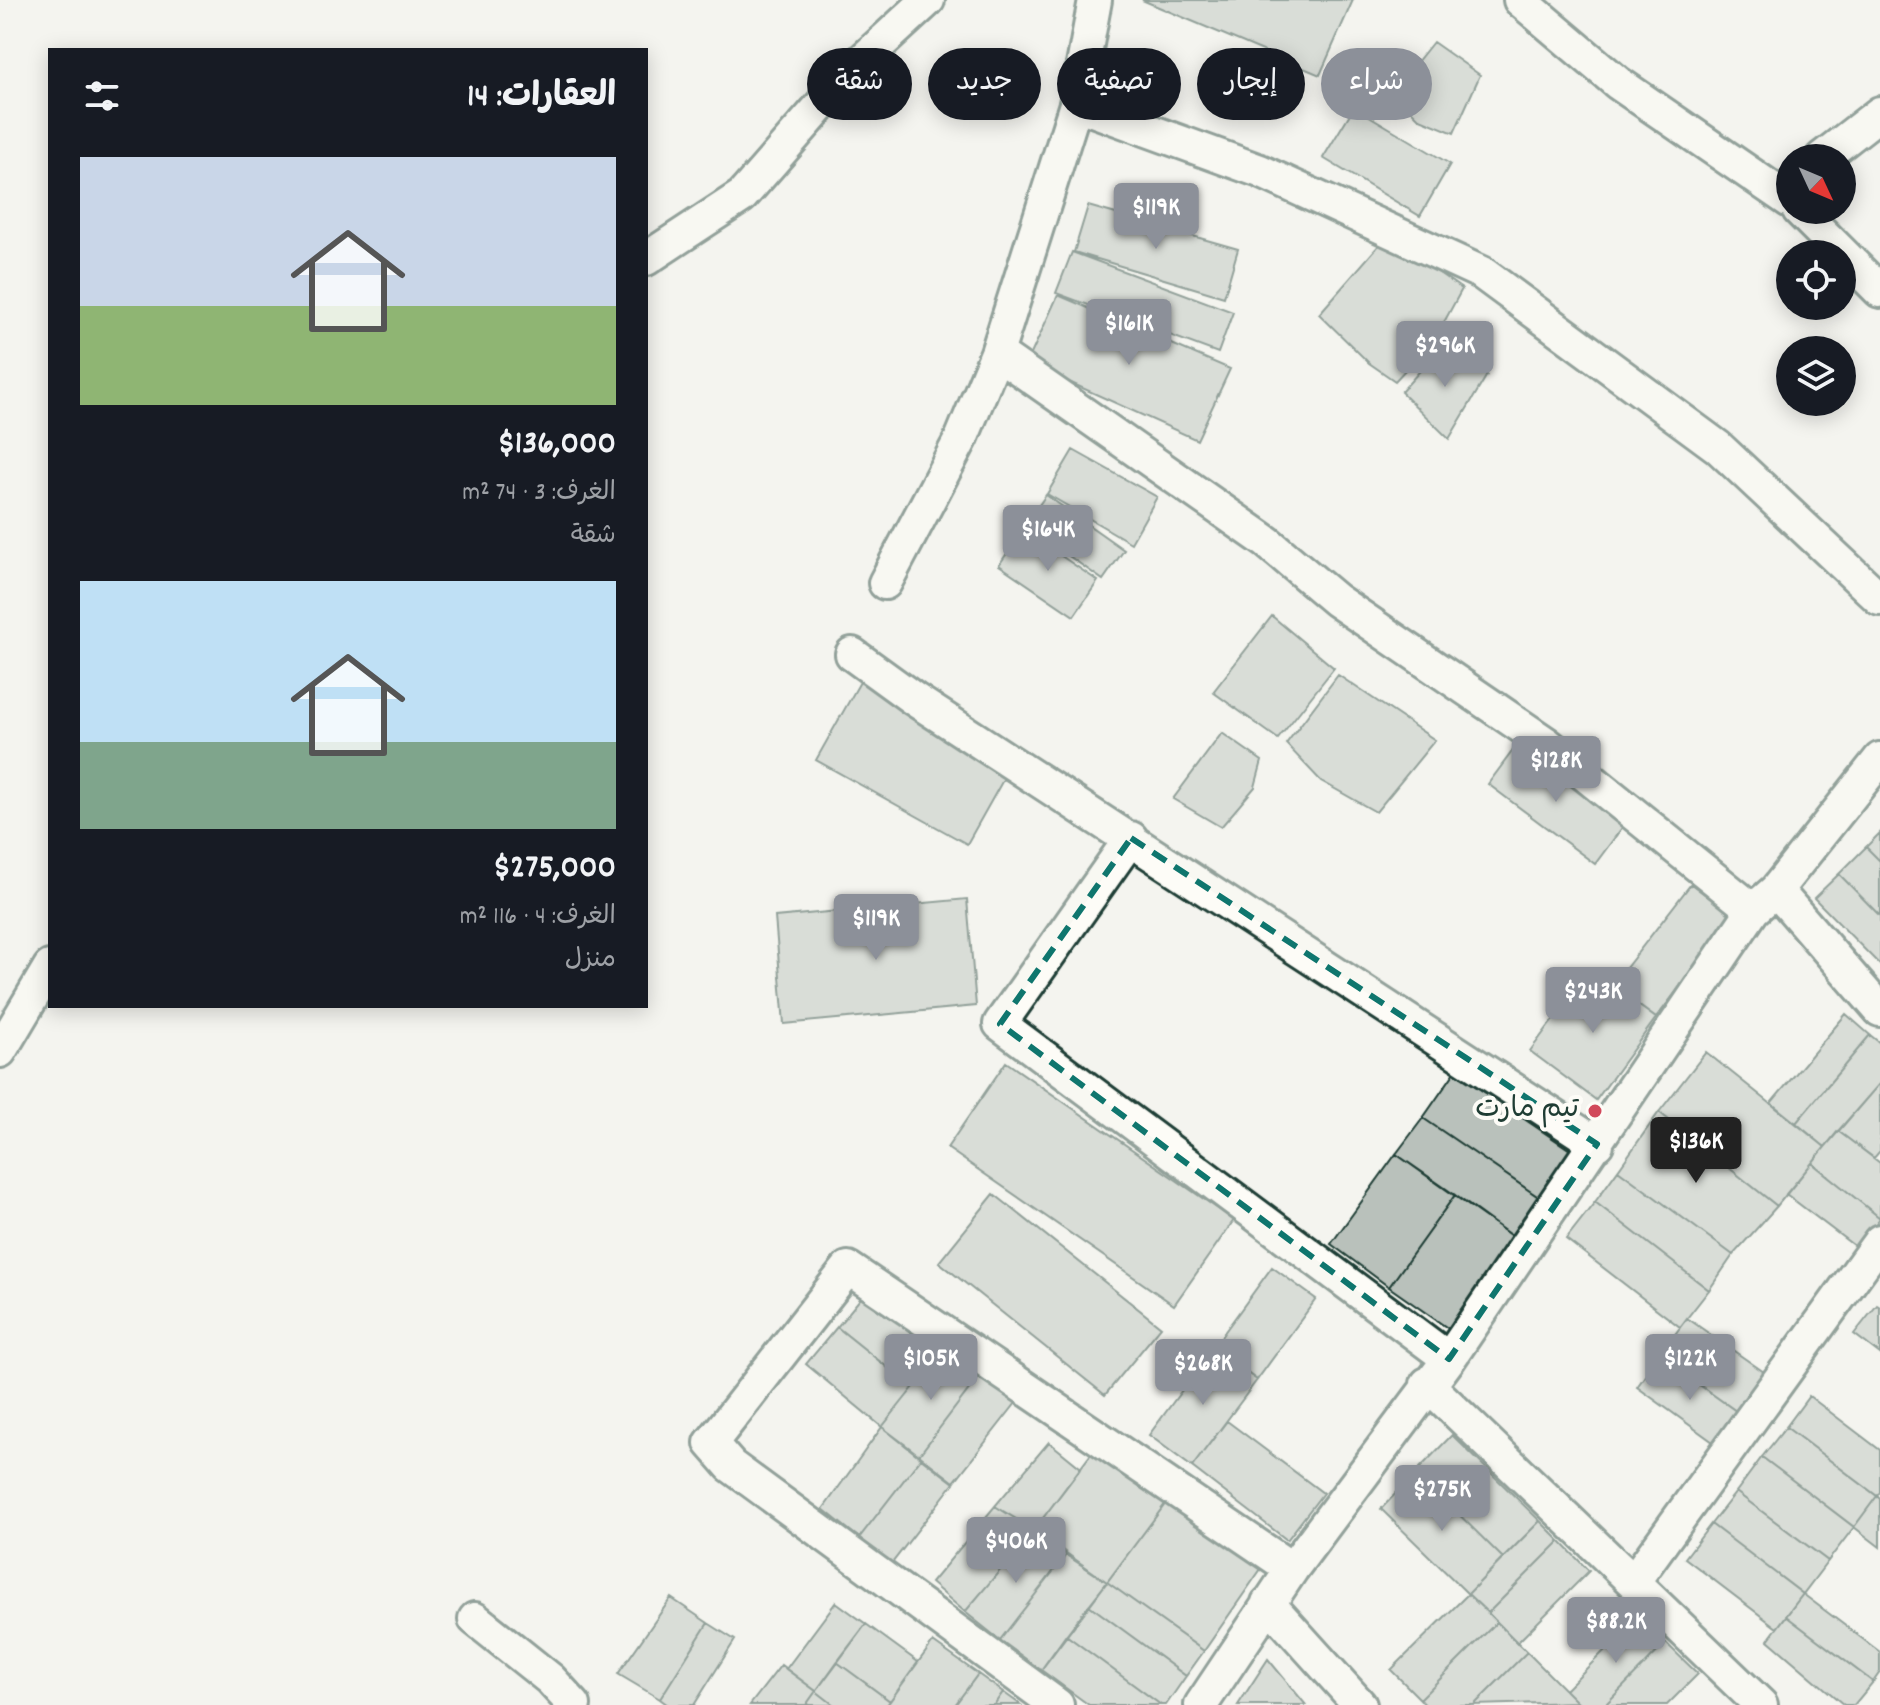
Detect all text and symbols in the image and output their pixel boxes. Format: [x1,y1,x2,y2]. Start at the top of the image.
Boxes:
chip: شقة [807,48,912,120]
chip: جديد [928,48,1041,120]
chip: تصفية [1057,48,1181,120]
chip: إيجار [1197,48,1305,120]
chip: شراء [1321,48,1432,120]
icon: filters [80,74,124,118]
text: العقارات: 14 [467,74,616,123]
north arrow [1776,144,1856,224]
map controls [1776,144,1856,416]
pin: $119K [1100,183,1212,251]
text: $119K [1132,190,1180,227]
icon: home [276,209,420,353]
button: locate [1776,240,1856,320]
pin: $161K [1073,299,1185,367]
text: $161K [1104,306,1154,343]
pin: $296K [1389,321,1501,389]
text: $296K [1414,328,1476,365]
button: layers [1776,336,1856,416]
text: $136,000 [498,421,616,470]
text: الغرف: 3 · 74 m² [462,475,616,512]
pin: $164K [992,505,1104,573]
text: $164K [1021,512,1075,549]
text: شقة [571,518,616,555]
icon: home [276,633,420,777]
pin: $128K [1500,736,1612,804]
text: $128K [1530,743,1582,780]
text: $275,000 [493,845,616,894]
pin: $119K [820,894,932,962]
text: الغرف: 4 · 116 m² [460,899,616,936]
text: $119K [852,901,900,938]
text: منزل [565,942,616,979]
pin: $243K [1537,967,1649,1035]
text: $243K [1564,974,1622,1011]
place label: تيم مارت [1475,1091,1580,1131]
marker: تيم مارت [1586,1102,1604,1120]
pin: $136K [1640,1117,1752,1185]
text: $136K [1668,1124,1724,1161]
pin: $105K [875,1334,987,1402]
pin: $122K [1634,1334,1746,1402]
pin: $268K [1147,1339,1259,1407]
text: $105K [902,1341,960,1378]
text: $122K [1663,1341,1717,1378]
text: $268K [1173,1346,1233,1383]
pin: $275K [1386,1465,1498,1533]
text: $275K [1413,1472,1471,1509]
pin: $406K [960,1517,1072,1585]
text: $406K [985,1524,1047,1561]
pin: $88.2K [1551,1597,1681,1665]
text: $88.2K [1585,1604,1647,1641]

